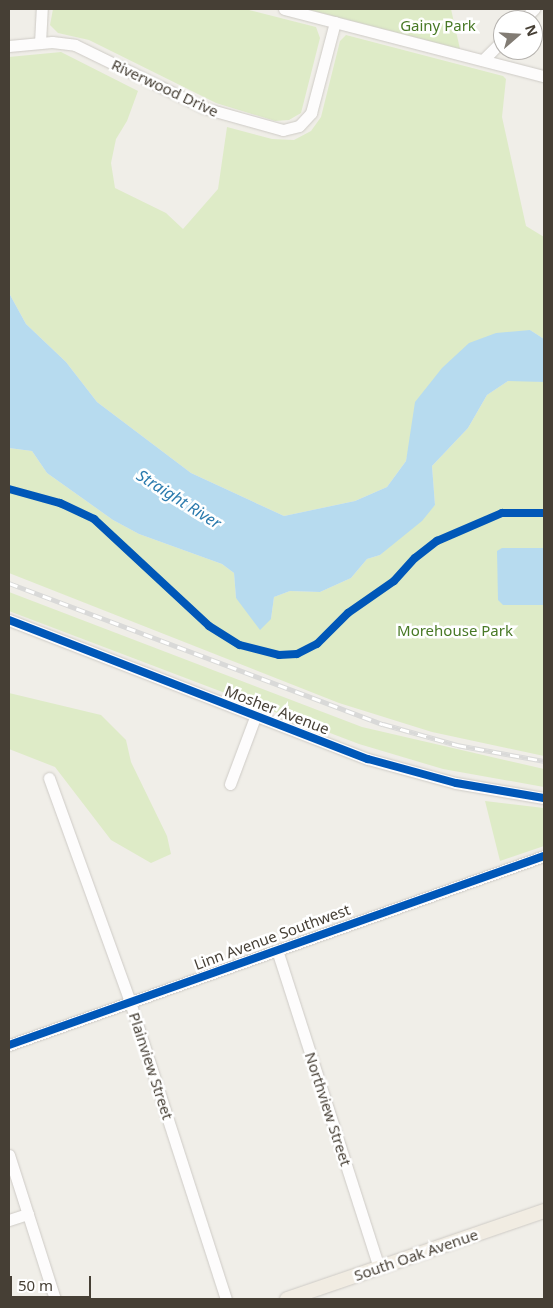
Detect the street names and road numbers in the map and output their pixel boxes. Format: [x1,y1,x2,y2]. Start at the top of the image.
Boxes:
street label: Riverwood Drive [109,55,221,121]
street label: Mosher Avenue [222,682,332,738]
street label: Linn Avenue Southwest [191,900,353,974]
street label: Plainview Street [125,1010,177,1122]
street label: Northview Street [301,1050,355,1168]
street label: South Oak Avenue [352,1225,480,1285]

